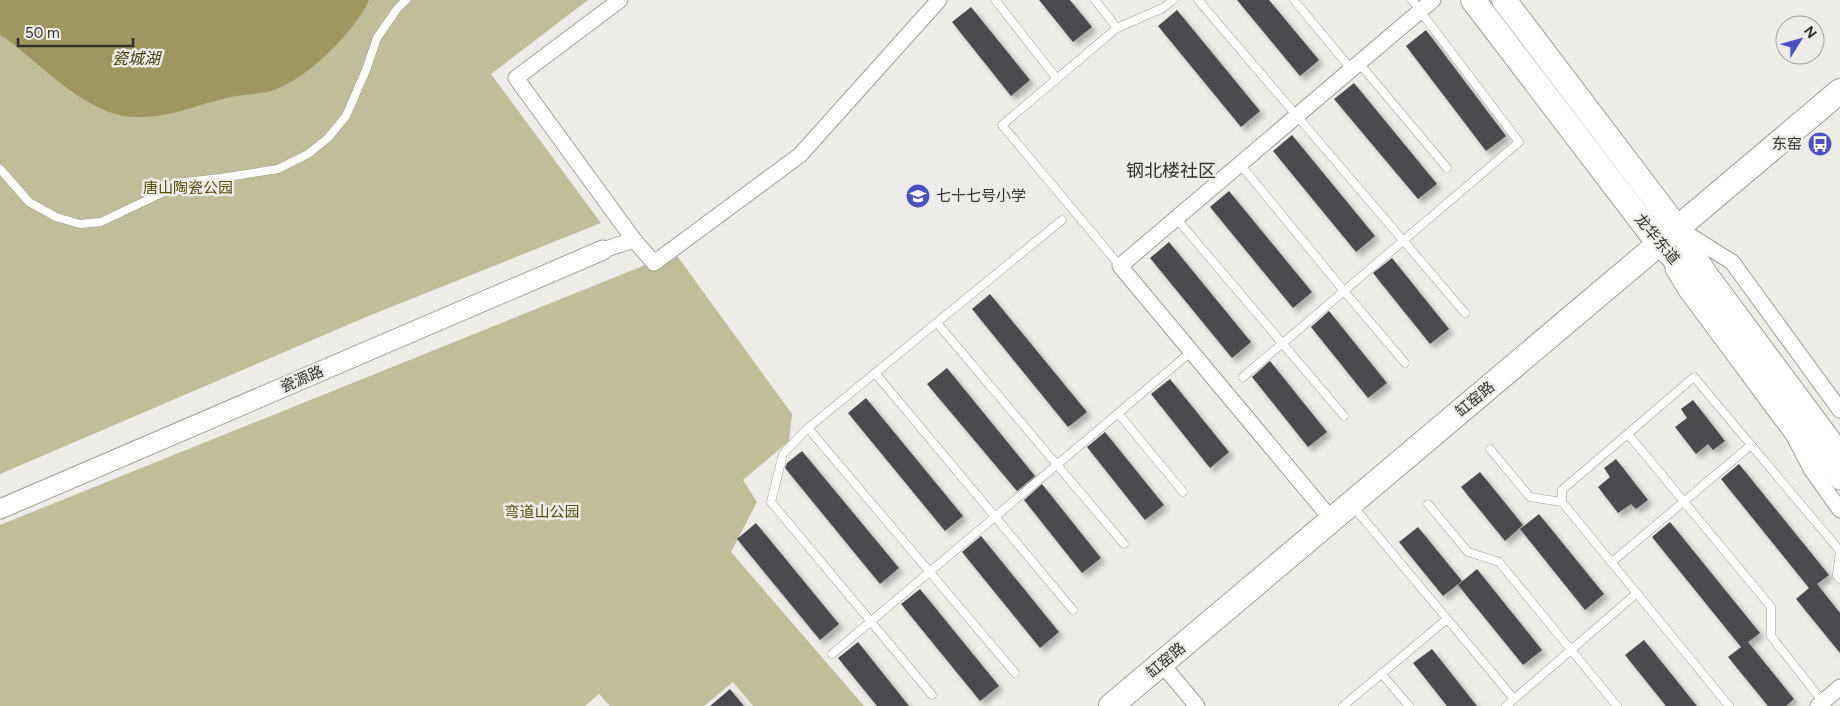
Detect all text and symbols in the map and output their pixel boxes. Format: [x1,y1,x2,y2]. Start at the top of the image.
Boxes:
scale bar [18,15,132,47]
north arrow [1775,15,1825,65]
text: N [1800,23,1820,42]
text: 50 m [25,24,60,42]
water label: 瓷城湖 [112,49,163,68]
bus stop icon: 东窑 [1807,131,1833,157]
place label: 东窑 [1772,135,1802,153]
district label: 钢北楼社区 [1126,160,1216,182]
park label: 唐山陶瓷公园 [143,179,233,197]
school or university icon: 七十七号小学 [905,183,931,209]
place label: 七十七号小学 [936,187,1026,205]
street label: 龙华东道 [1631,210,1683,268]
street label: 瓷源路 [278,362,326,396]
street label: 缸窑路 [1452,378,1498,420]
park label: 弯道山公园 [504,503,580,521]
street label: 缸窑路 [1143,639,1189,681]

